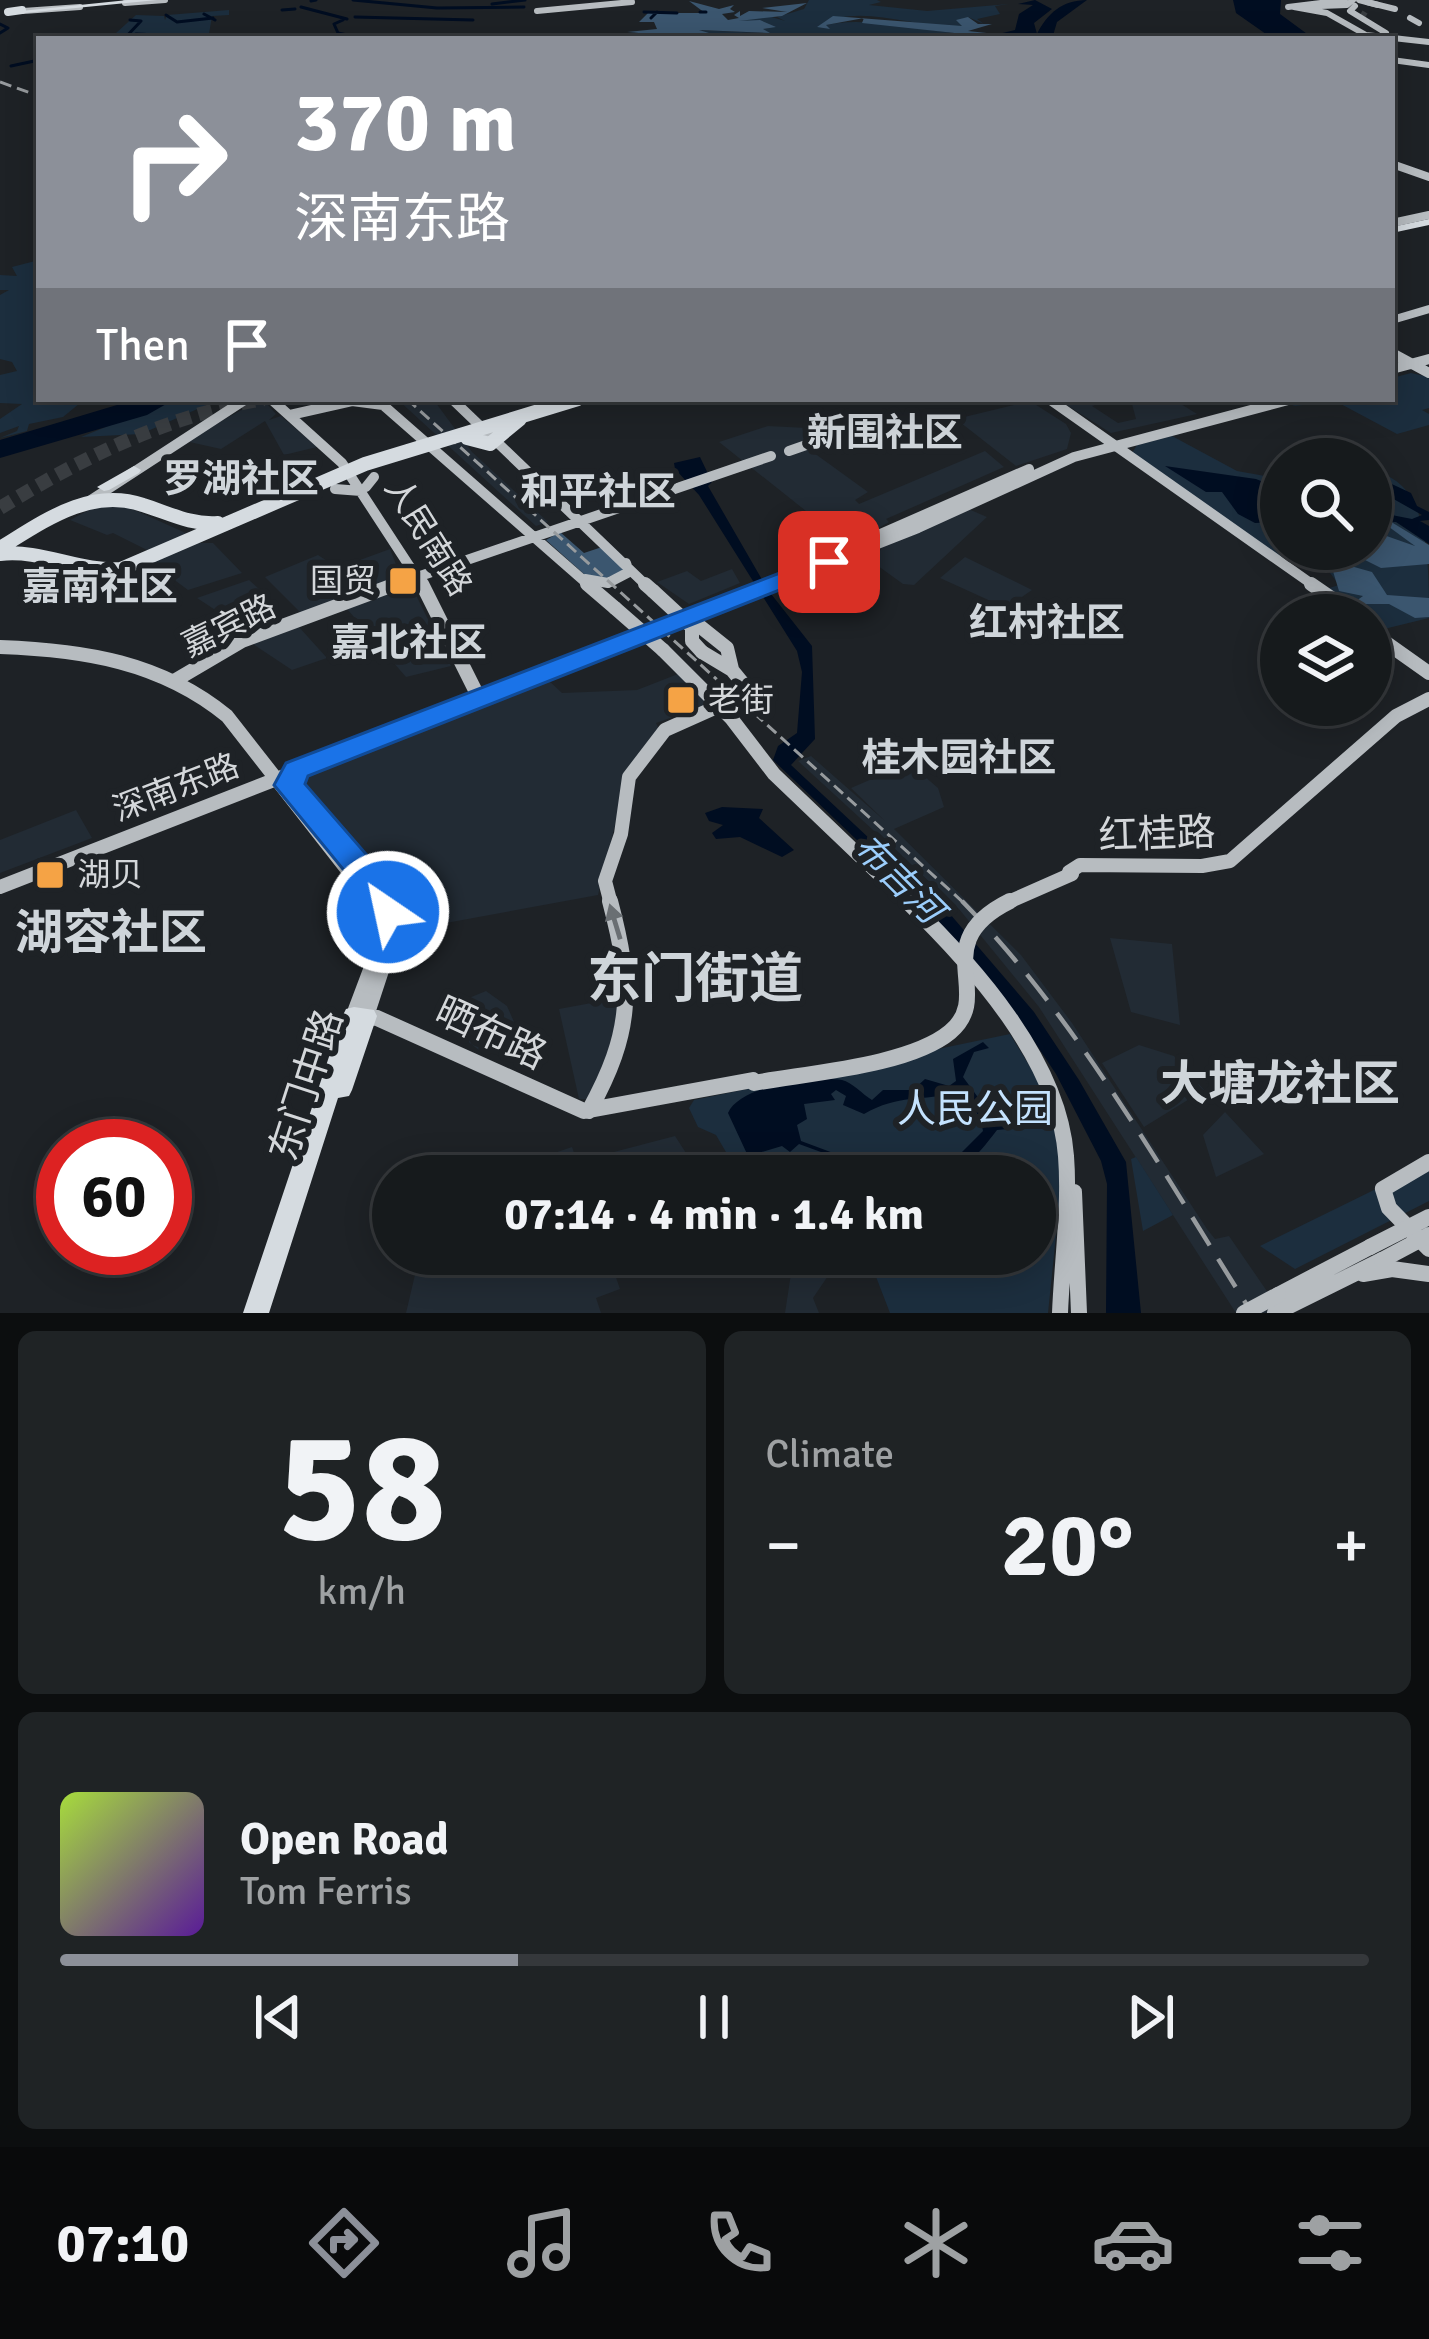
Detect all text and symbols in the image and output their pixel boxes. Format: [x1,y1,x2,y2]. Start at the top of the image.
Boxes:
text: 370 m [294,71,516,175]
icon: right [96,84,252,240]
text: 深南东路 [294,186,510,253]
icon: arrive [214,312,280,378]
text: Then [96,318,190,373]
district label: 新围社区 [807,409,963,457]
map controls [1260,438,1392,726]
button: search [1260,438,1392,570]
district label: 罗湖社区 [163,455,319,503]
district label: 和平社区 [520,468,676,516]
street label: 人民南路 [376,470,480,604]
pin [778,511,880,613]
icon: arrive [796,529,862,595]
place label: 国贸 [310,561,376,602]
district label: 嘉南社区 [22,563,178,611]
marker: 国贸 [387,565,419,597]
street label: 嘉宾路 [176,586,282,666]
button: layers [1260,594,1392,726]
district label: 红村社区 [969,599,1125,647]
district label: 嘉北社区 [331,619,487,667]
place label: 老街 [708,680,774,721]
marker: 老街 [665,684,697,716]
district label: 桂木园社区 [861,734,1057,782]
street label: 深南东路 [107,745,245,831]
street label: 红桂路 [1098,808,1216,860]
water label: 布吉河 [844,825,956,937]
position arrow [325,849,451,975]
place label: 湖贝 [77,855,143,896]
marker: 湖贝 [34,859,66,891]
one-way arrow [605,903,623,940]
district label: 湖容社区 [15,904,207,963]
district label: 东门街道 [587,946,803,1013]
street label: 晒布路 [428,987,554,1079]
street label: 东门中路 [259,1003,353,1167]
district label: 大塘龙社区 [1160,1055,1400,1114]
park label: 人民公园 [897,1085,1053,1133]
speed limit sign: 60 [36,1119,192,1275]
text: 07:14 · 4 min · 1.4 km [504,1187,924,1242]
text: 58 [278,1392,446,1585]
text: Climate [766,1430,894,1478]
text: 20° [1001,1490,1134,1601]
text: − [766,1505,801,1586]
text: + [1333,1505,1369,1586]
text: km/h [318,1567,406,1615]
text: Open Road [240,1812,449,1867]
text: Tom Ferris [240,1867,412,1915]
icon: previous [245,1984,311,2050]
icon: pause [681,1984,747,2050]
icon: next [1118,1984,1184,2050]
icon: directions [302,2201,386,2285]
icon: music [500,2201,584,2285]
icon: phone [697,2201,781,2285]
icon: climate [894,2201,978,2285]
icon: car [1091,2201,1175,2285]
icon: filters [1288,2201,1372,2285]
text: 07:10 [57,2210,189,2277]

